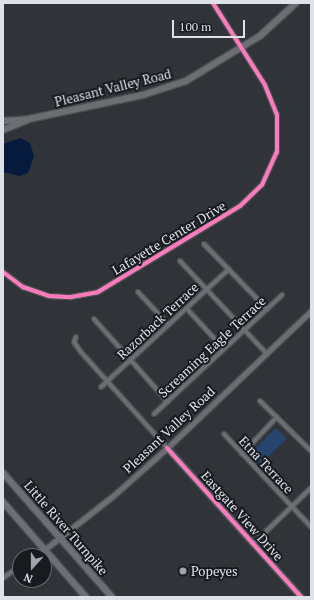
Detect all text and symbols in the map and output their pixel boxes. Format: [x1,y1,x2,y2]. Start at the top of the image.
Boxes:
scale bar [174,12,247,38]
text: 100 m [179,19,211,34]
street label: Pleasant Valley Road [53,66,173,110]
street label: Lafayette Center Drive [109,198,229,278]
street label: Razorback Terrace [114,279,202,363]
street label: Screaming Eagle Terrace [155,293,269,401]
street label: Pleasant Valley Road [120,383,218,477]
street label: Etna Terrace [236,433,296,497]
street label: Eastgate View Drive [198,468,286,564]
street label: Little River Turnpike [21,478,111,578]
north arrow [12,548,52,588]
place label: Popeyes [191,563,238,579]
marker: Popeyes [178,566,188,576]
text: N [22,570,34,586]

